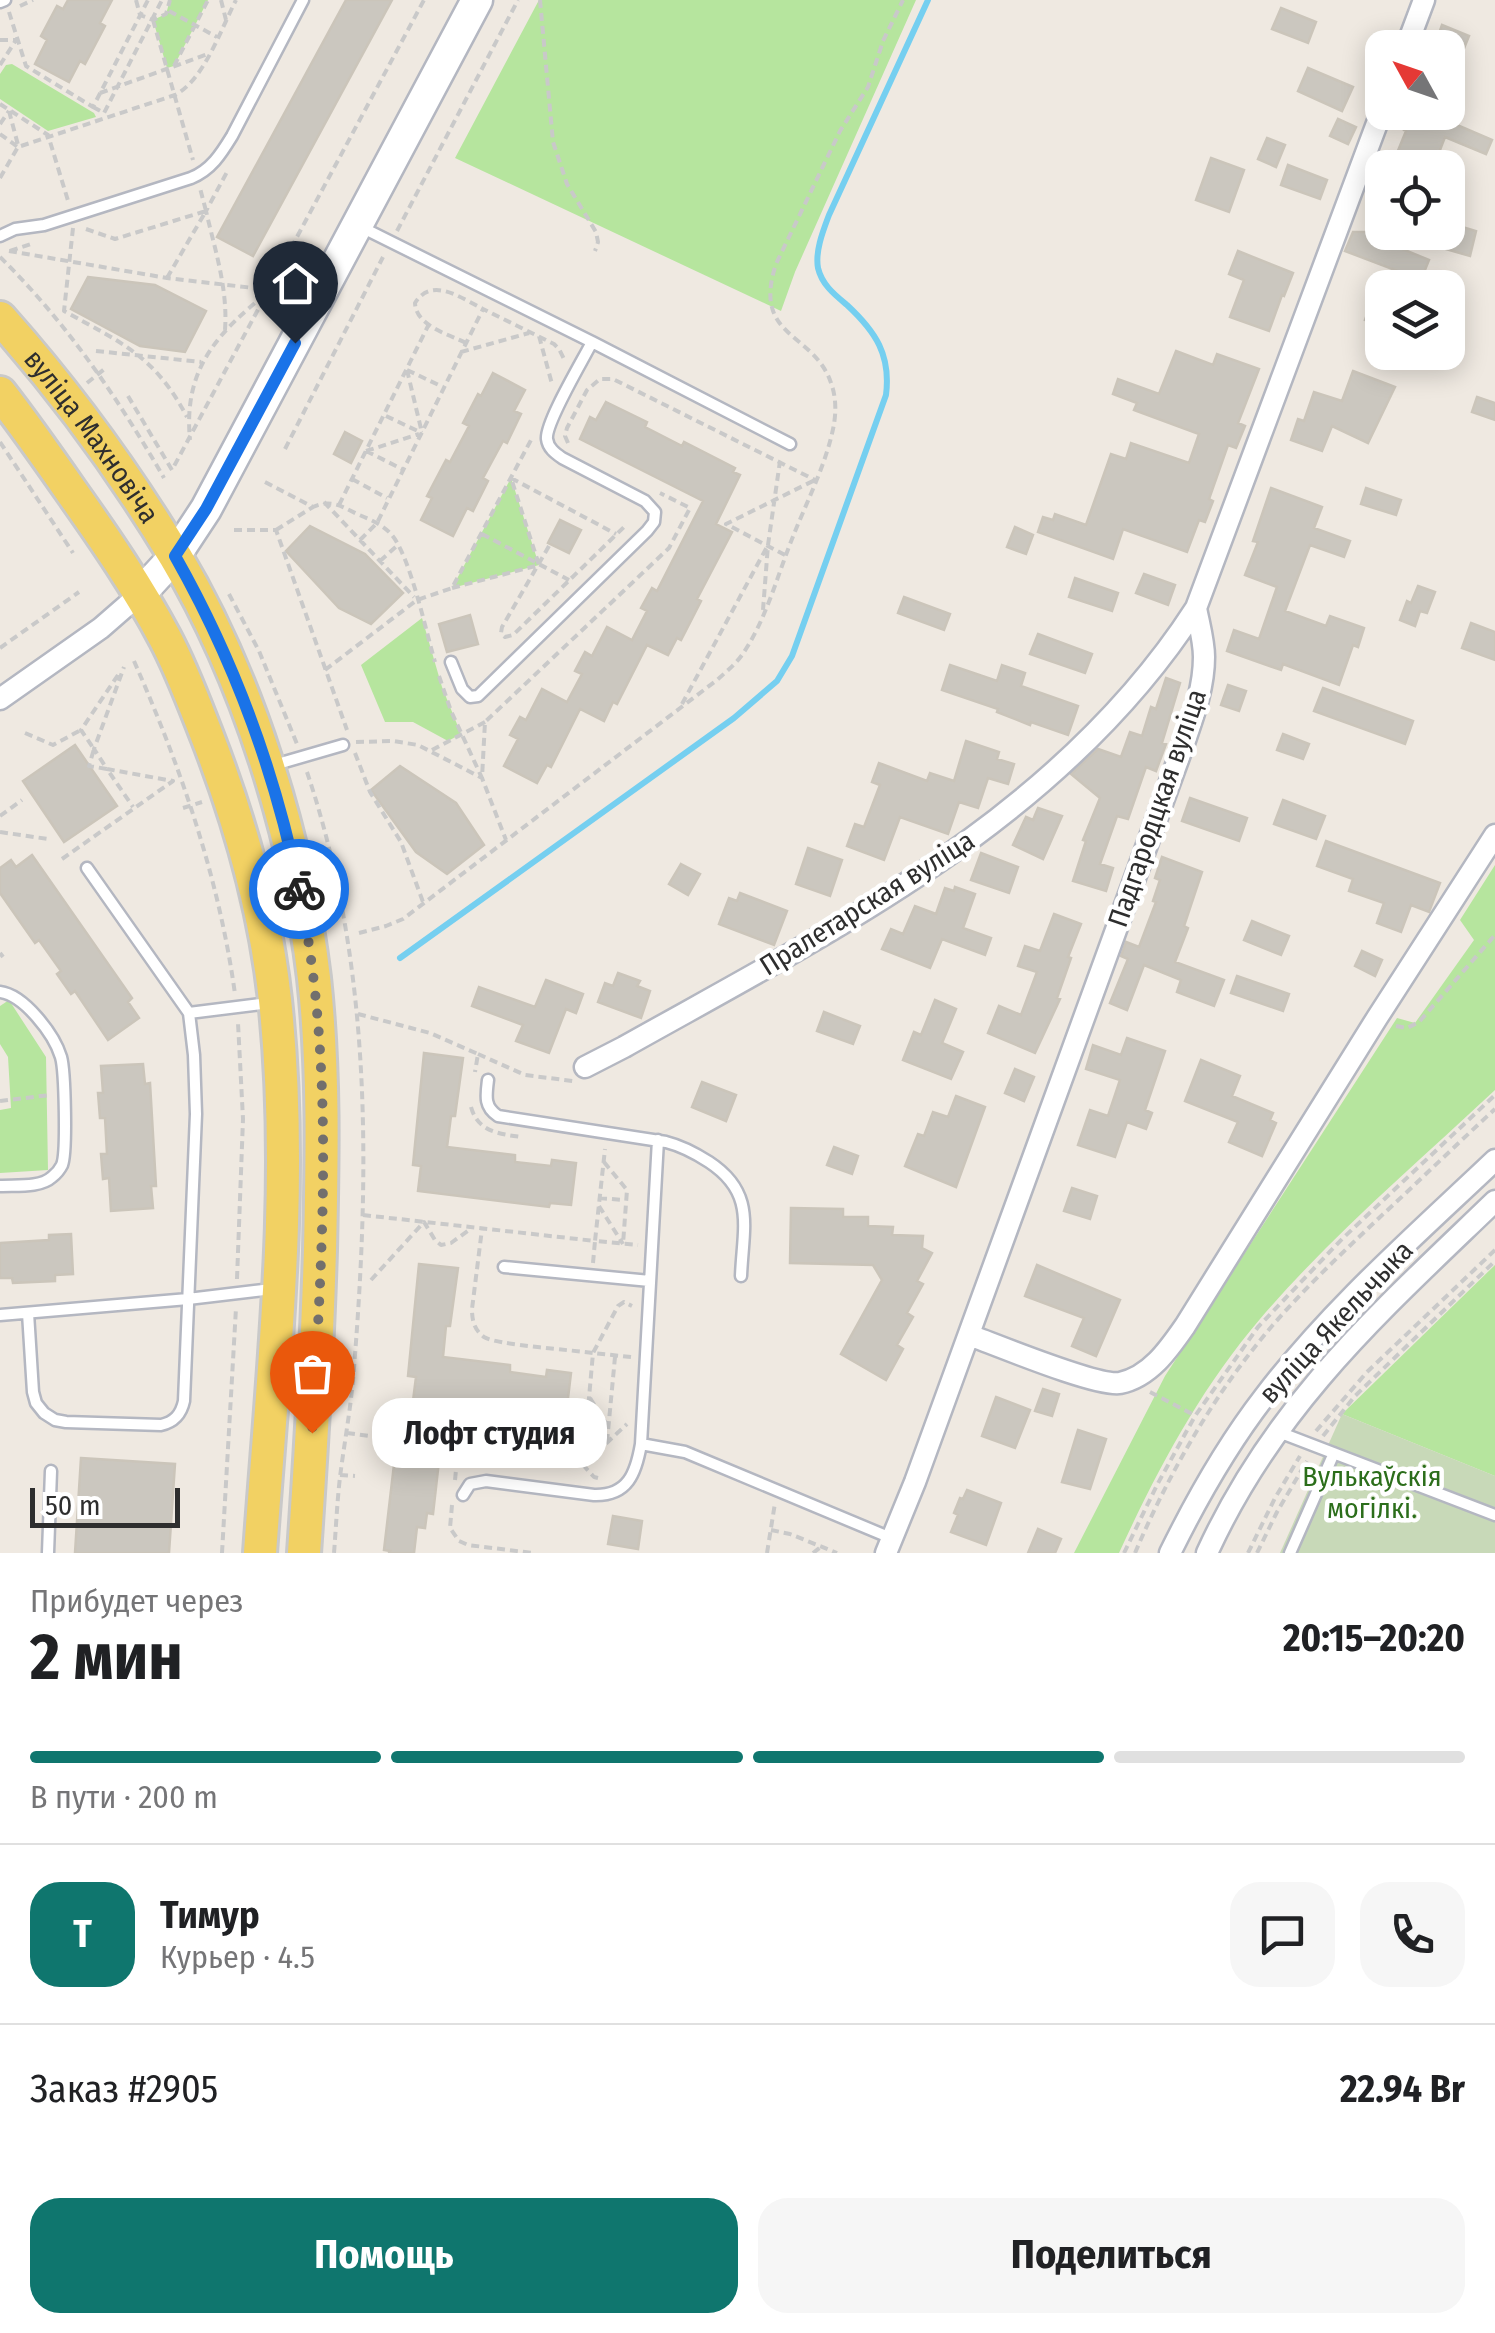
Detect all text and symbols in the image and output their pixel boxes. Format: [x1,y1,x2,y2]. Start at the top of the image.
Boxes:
north arrow [1365,30,1465,130]
map controls [1365,30,1465,370]
button: locate [1365,150,1465,250]
pin [253,241,338,344]
icon: home [268,256,323,311]
button: layers [1365,270,1465,370]
street label: вуліца Махновіча [18,343,167,529]
street label: Падгародцкая вуліца [1101,685,1213,931]
street label: Пралетарская вуліца [754,824,980,982]
courier [249,839,349,939]
icon: bike [272,862,327,917]
street label: вуліца Якельчыка [1252,1234,1420,1410]
pin [270,1331,355,1434]
icon: bag [285,1346,340,1401]
callout: Лофт студия [372,1398,607,1468]
text: Лофт студия [403,1414,576,1452]
park label: Вулькаўскія могілкі. [1302,1460,1442,1525]
scale bar [30,1483,180,1528]
text: 50 m [45,1489,101,1522]
text: Прибудет через [30,1582,243,1620]
text: 20:15–20:20 [1283,1615,1465,1661]
text: 2 мин [30,1618,183,1696]
text: В пути · 200 m [30,1778,218,1816]
button: chat [1230,1882,1335,1987]
button: phone [1360,1882,1465,1987]
text: Тимур [160,1892,260,1938]
text: Т [73,1911,92,1957]
text: Курьер · 4.5 [160,1938,315,1976]
text: Заказ #2905 [30,2066,218,2112]
text: 22.94 Br [1340,2066,1465,2112]
button: Помощь [30,2198,738,2313]
button: Поделиться [758,2198,1465,2313]

